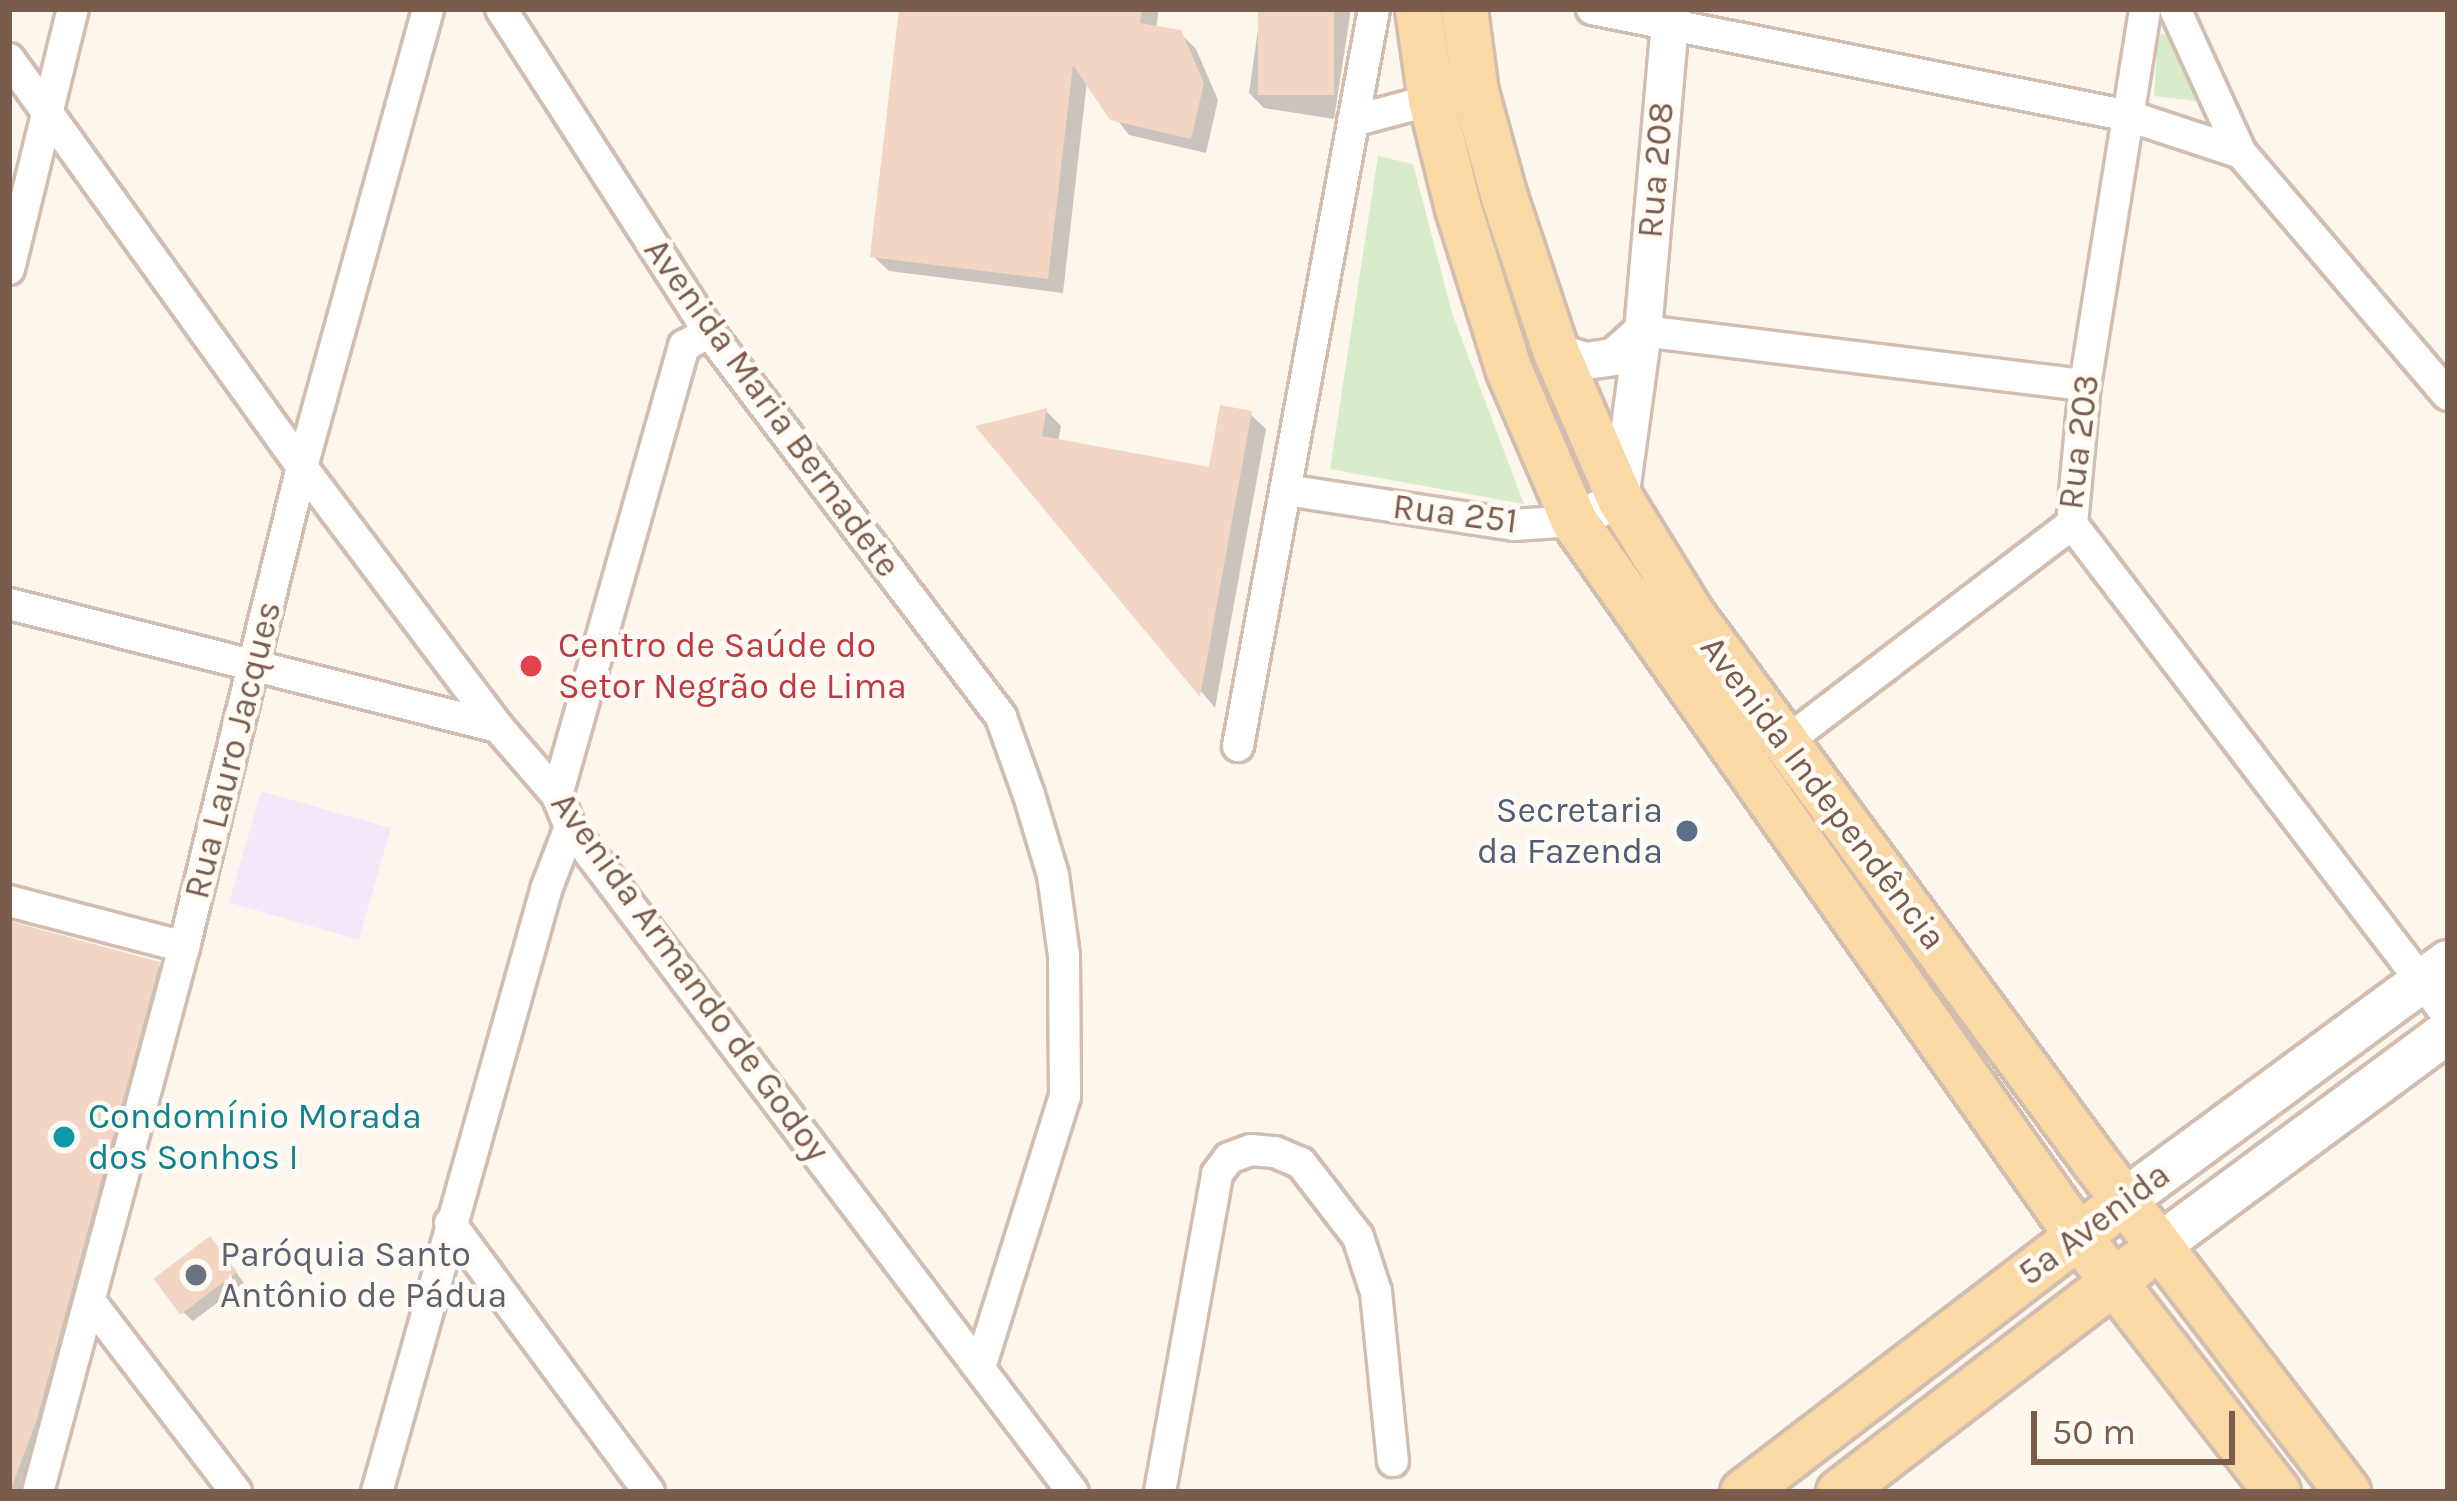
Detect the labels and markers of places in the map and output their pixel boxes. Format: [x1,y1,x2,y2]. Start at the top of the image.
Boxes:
place label: Centro de Saúde do Setor Negrão de Lima [558,623,907,708]
marker: Centro de Saúde do Setor Negrão de Lima [515,650,547,682]
place label: Secretaria da Fazenda [1477,788,1663,873]
marker: Secretaria da Fazenda [1674,818,1700,844]
place label: Condomínio Morada dos Sonhos I [88,1094,422,1179]
marker: Condomínio Morada dos Sonhos I [51,1124,77,1150]
place label: Paróquia Santo Antônio de Pádua [220,1232,507,1317]
marker: Paróquia Santo Antônio de Pádua [183,1262,209,1288]

